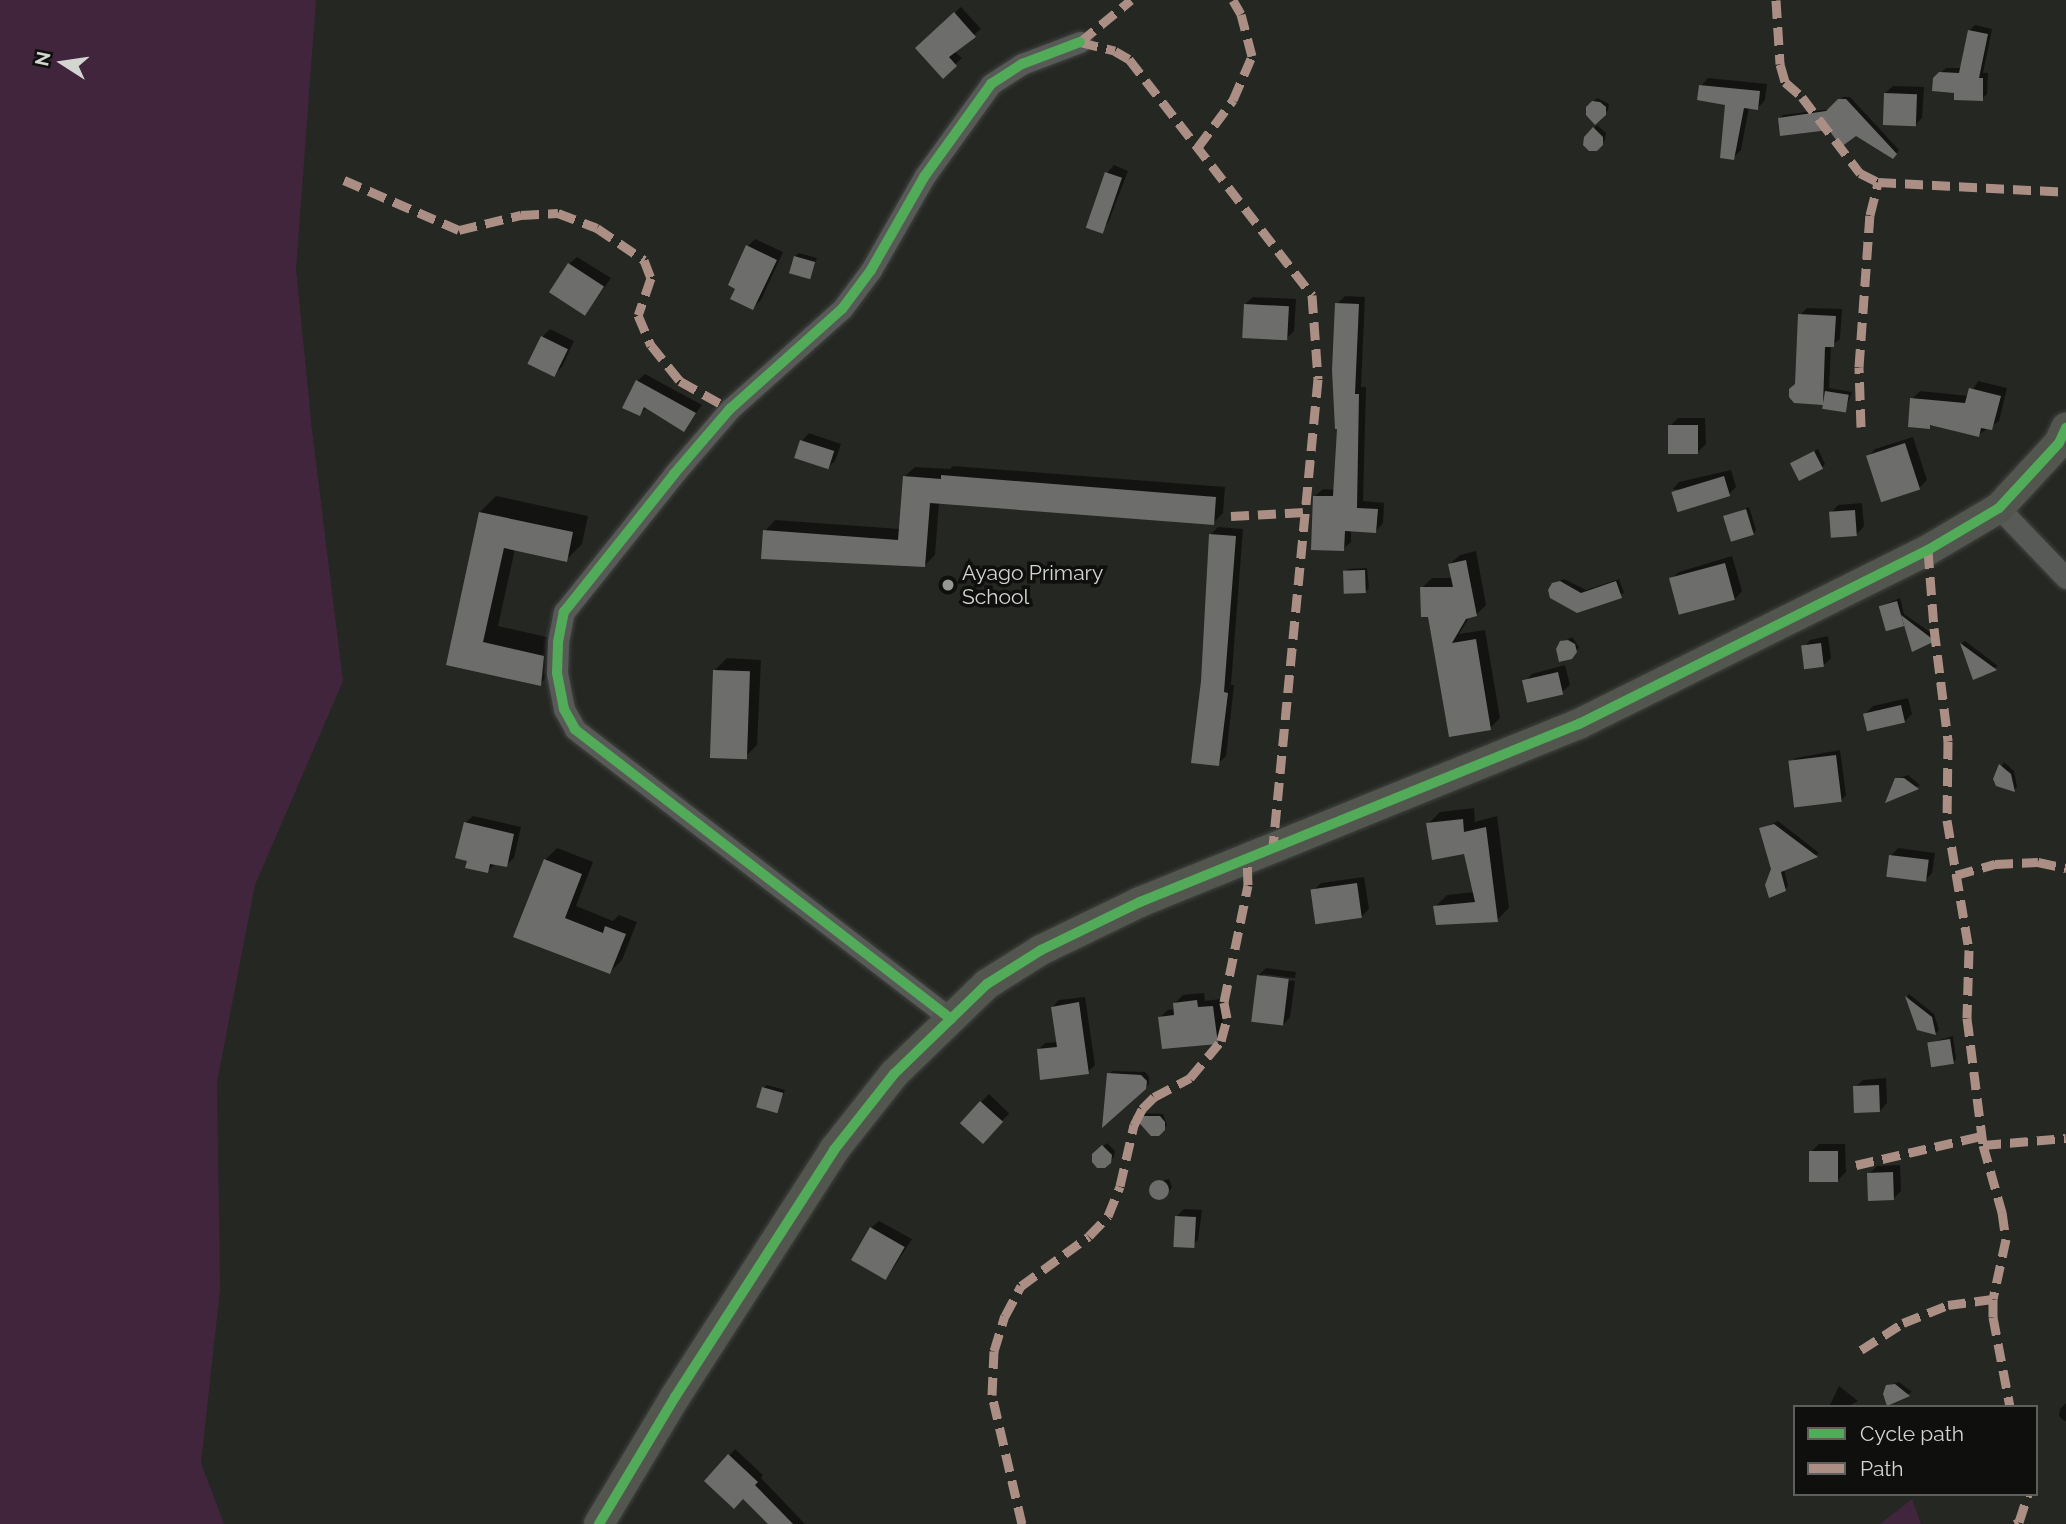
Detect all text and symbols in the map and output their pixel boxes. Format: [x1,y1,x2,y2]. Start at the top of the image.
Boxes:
north arrow [28,28,98,98]
text: N [30,49,55,68]
place label: Ayago Primary School [962,560,1103,610]
marker: Ayago Primary School [940,577,956,593]
legend [1793,1405,2038,1496]
text: Cycle path [1860,1421,1964,1446]
text: Path [1860,1456,1904,1481]

